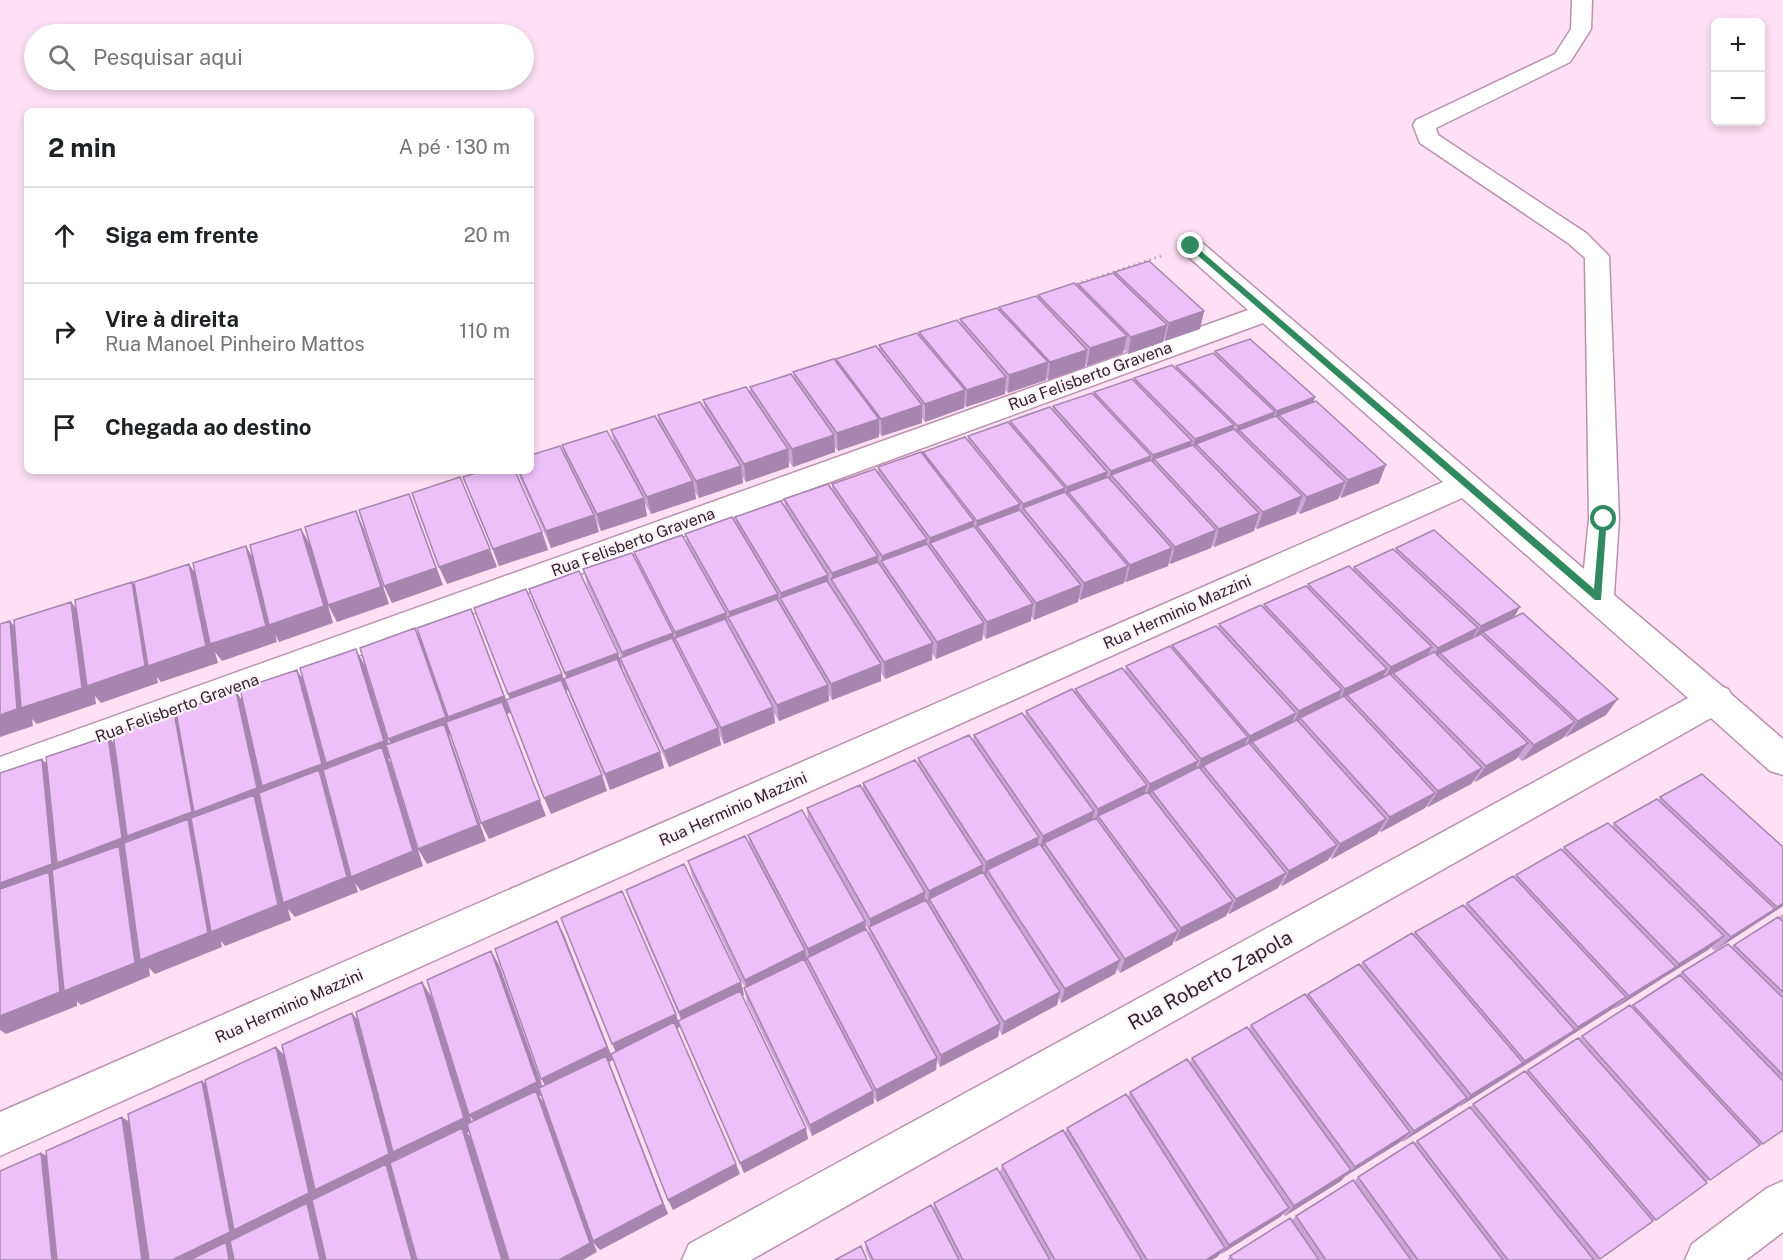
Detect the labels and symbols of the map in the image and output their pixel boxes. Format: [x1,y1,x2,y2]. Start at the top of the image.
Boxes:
route end [1177,232,1203,258]
street label: Rua Felisberto Gravena [1006,338,1174,414]
street label: Rua Felisberto Gravena [549,504,717,580]
route start [1590,505,1616,531]
street label: Rua Herminio Mazzini [1100,571,1254,653]
street label: Rua Felisberto Gravena [93,670,261,746]
street label: Rua Herminio Mazzini [656,768,810,850]
street label: Rua Roberto Zapola [1124,925,1296,1035]
street label: Rua Herminio Mazzini [212,965,366,1047]

